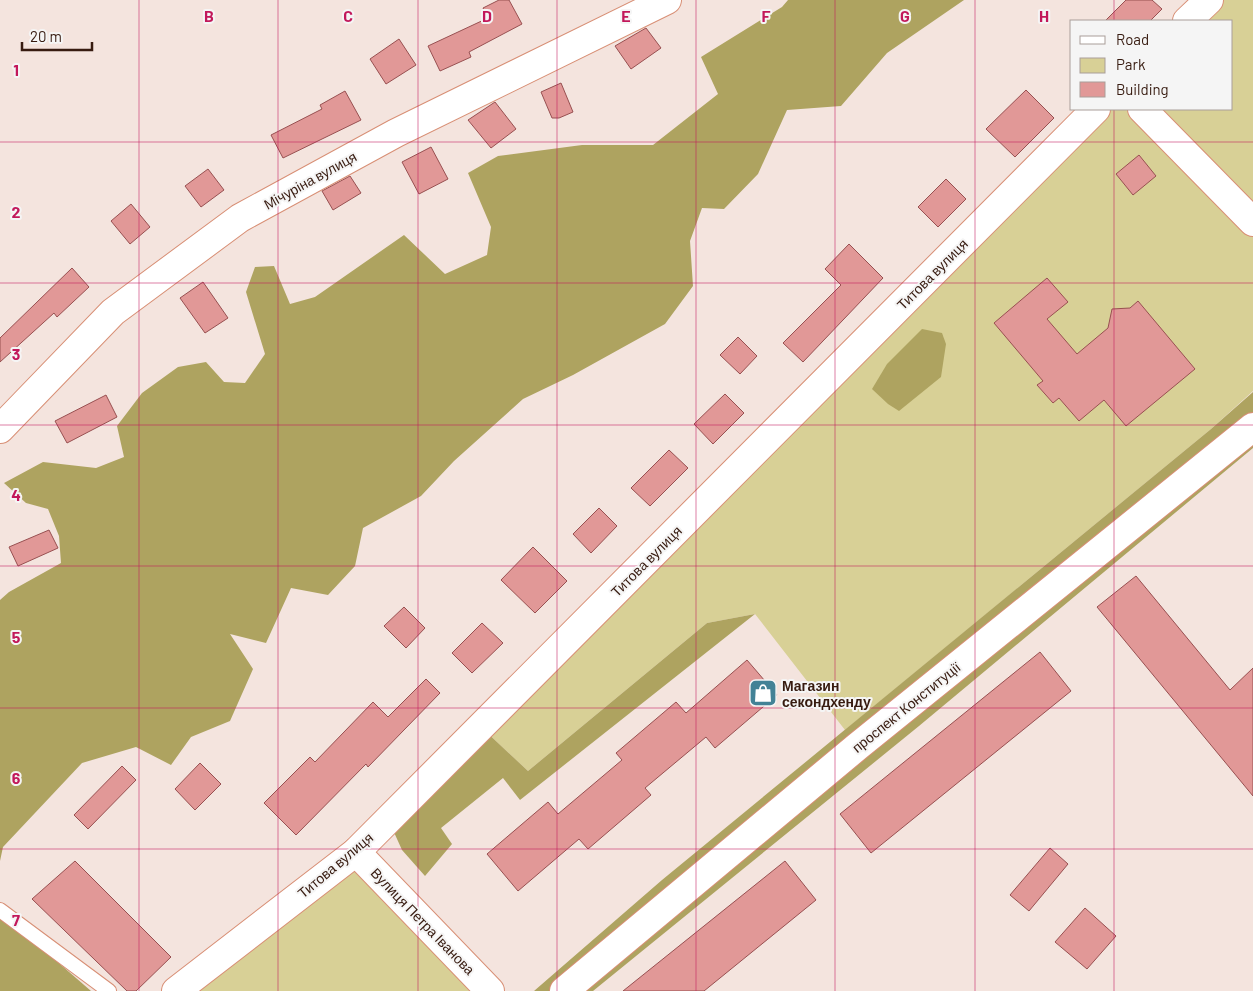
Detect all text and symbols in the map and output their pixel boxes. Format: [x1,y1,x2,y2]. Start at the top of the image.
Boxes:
text: B [204,6,214,25]
text: C [343,6,353,25]
text: D [482,6,492,25]
text: E [621,6,631,25]
text: F [762,6,771,25]
text: G [900,6,910,25]
text: H [1039,6,1049,25]
scale bar [22,20,92,52]
legend [1070,20,1233,110]
text: 20 m [30,27,62,45]
text: Road [1116,30,1149,48]
text: Park [1116,55,1146,73]
text: 1 [13,60,19,79]
text: Building [1116,80,1169,98]
street label: Мічуріна вулиця [261,147,359,213]
text: 2 [12,202,21,221]
street label: Титова вулиця [893,235,971,313]
text: 3 [12,344,20,363]
text: 4 [11,485,21,504]
street label: Титова вулиця [607,522,685,600]
text: 5 [12,627,21,646]
street label: проспект Конституції [848,658,964,756]
place label: Магазин секондхенду [782,677,871,710]
shop icon: Магазин секондхенду [748,678,778,708]
text: 6 [12,768,21,787]
street label: Титова вулиця [294,829,376,901]
street label: Вулиця Петра Іванова [368,864,479,978]
text: 7 [12,910,20,929]

